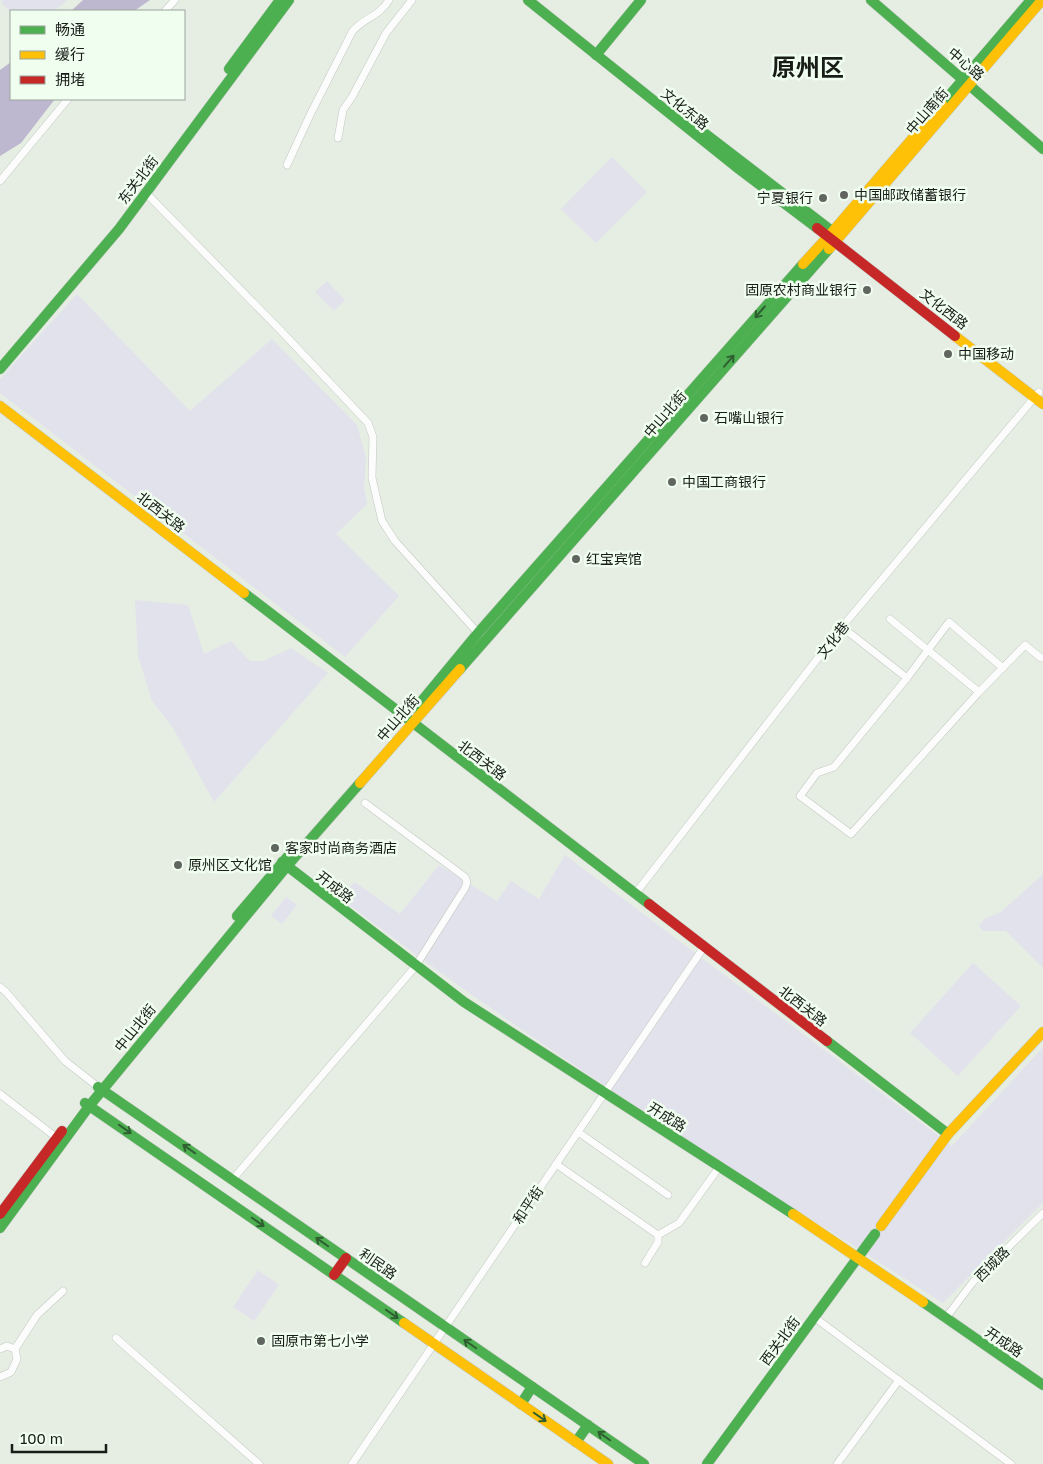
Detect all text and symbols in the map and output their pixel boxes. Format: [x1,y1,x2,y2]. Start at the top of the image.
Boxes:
legend [10,10,185,100]
text: 畅通 [55,20,85,38]
street label: 中心路 [945,44,988,84]
text: 缓行 [55,45,85,63]
district label: 原州区 [772,52,844,81]
text: 拥堵 [55,70,85,88]
street label: 文化东路 [658,84,712,133]
street label: 中山南街 [902,84,951,137]
street label: 东关北街 [114,152,161,207]
place label: 中国邮政储蓄银行 [854,186,966,203]
place label: 宁夏银行 [757,189,813,206]
marker: 中国邮政储蓄银行 [838,189,850,201]
marker: 宁夏银行 [817,192,829,204]
place label: 固原农村商业银行 [745,281,857,298]
marker: 固原农村商业银行 [861,284,873,296]
street label: 文化西路 [917,285,972,333]
one-way arrow [754,306,766,319]
place label: 中国移动 [958,345,1014,362]
marker: 中国移动 [942,348,954,360]
one-way arrow [723,354,735,367]
street label: 中山北街 [640,387,689,440]
place label: 石嘴山银行 [714,409,784,426]
marker: 石嘴山银行 [698,412,710,424]
place label: 中国工商银行 [682,473,766,490]
marker: 中国工商银行 [666,476,678,488]
street label: 北西关路 [134,488,189,536]
place label: 红宝宾馆 [586,550,642,567]
marker: 红宝宾馆 [570,553,582,565]
street label: 文化巷 [813,618,852,661]
street label: 中山北街 [373,691,422,744]
street label: 北西关路 [455,736,510,783]
place label: 客家时尚商务酒店 [285,839,397,856]
marker: 客家时尚商务酒店 [269,842,281,854]
place label: 原州区文化馆 [188,856,272,873]
marker: 原州区文化馆 [172,859,184,871]
street label: 开成路 [314,867,357,906]
street label: 北西关路 [776,982,831,1030]
street label: 中山北街 [110,1001,159,1055]
street label: 开成路 [645,1098,690,1135]
one-way arrow [117,1124,131,1134]
one-way arrow [182,1144,196,1154]
street label: 和平街 [509,1183,546,1227]
one-way arrow [251,1217,265,1227]
one-way arrow [315,1237,329,1247]
street label: 西城路 [971,1243,1013,1285]
street label: 利民路 [356,1245,400,1283]
one-way arrow [385,1309,399,1319]
street label: 西关北街 [756,1313,803,1368]
street label: 开成路 [982,1323,1026,1360]
place label: 固原市第七小学 [271,1332,369,1349]
marker: 固原市第七小学 [255,1335,267,1347]
one-way arrow [464,1339,478,1349]
one-way arrow [533,1412,547,1422]
scale bar [12,1422,106,1454]
text: 100 m [20,1429,63,1447]
one-way arrow [597,1431,611,1441]

